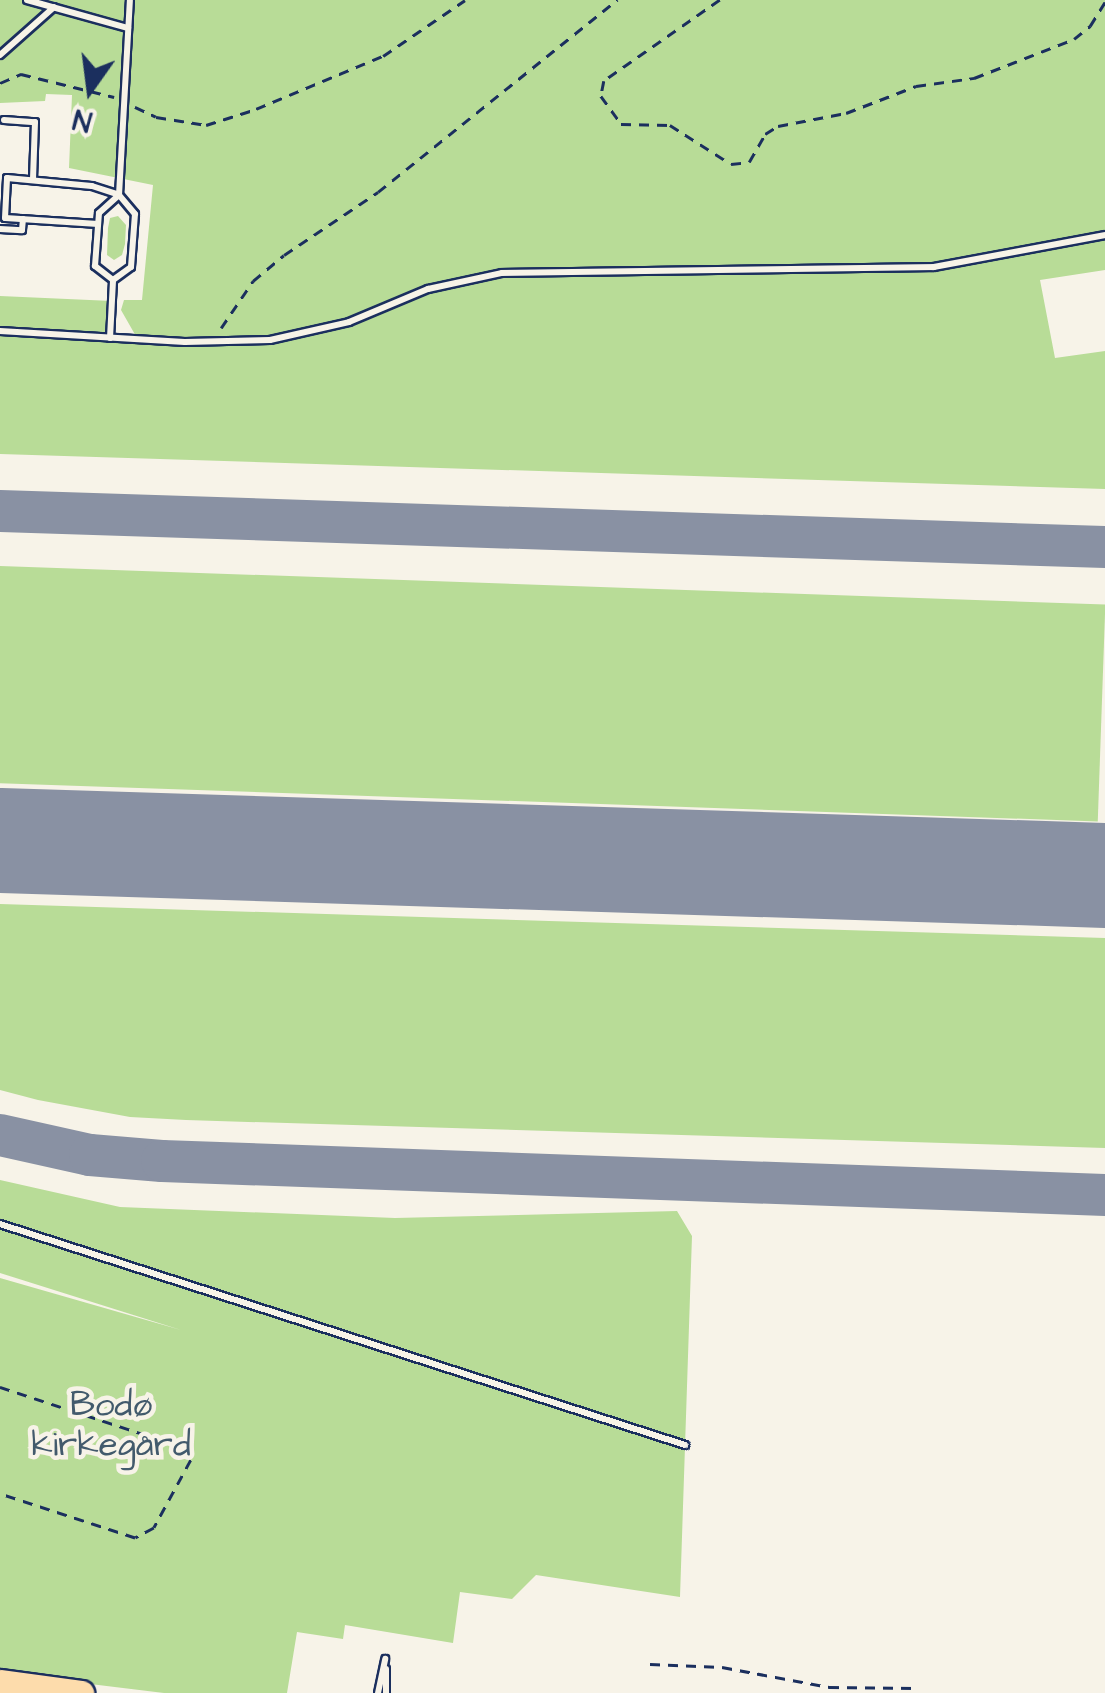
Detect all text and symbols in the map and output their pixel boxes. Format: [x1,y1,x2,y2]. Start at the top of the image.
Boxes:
north arrow [40,40,140,140]
text: N [69,99,96,141]
park label: Bodø kirkegård [31,1384,191,1466]

